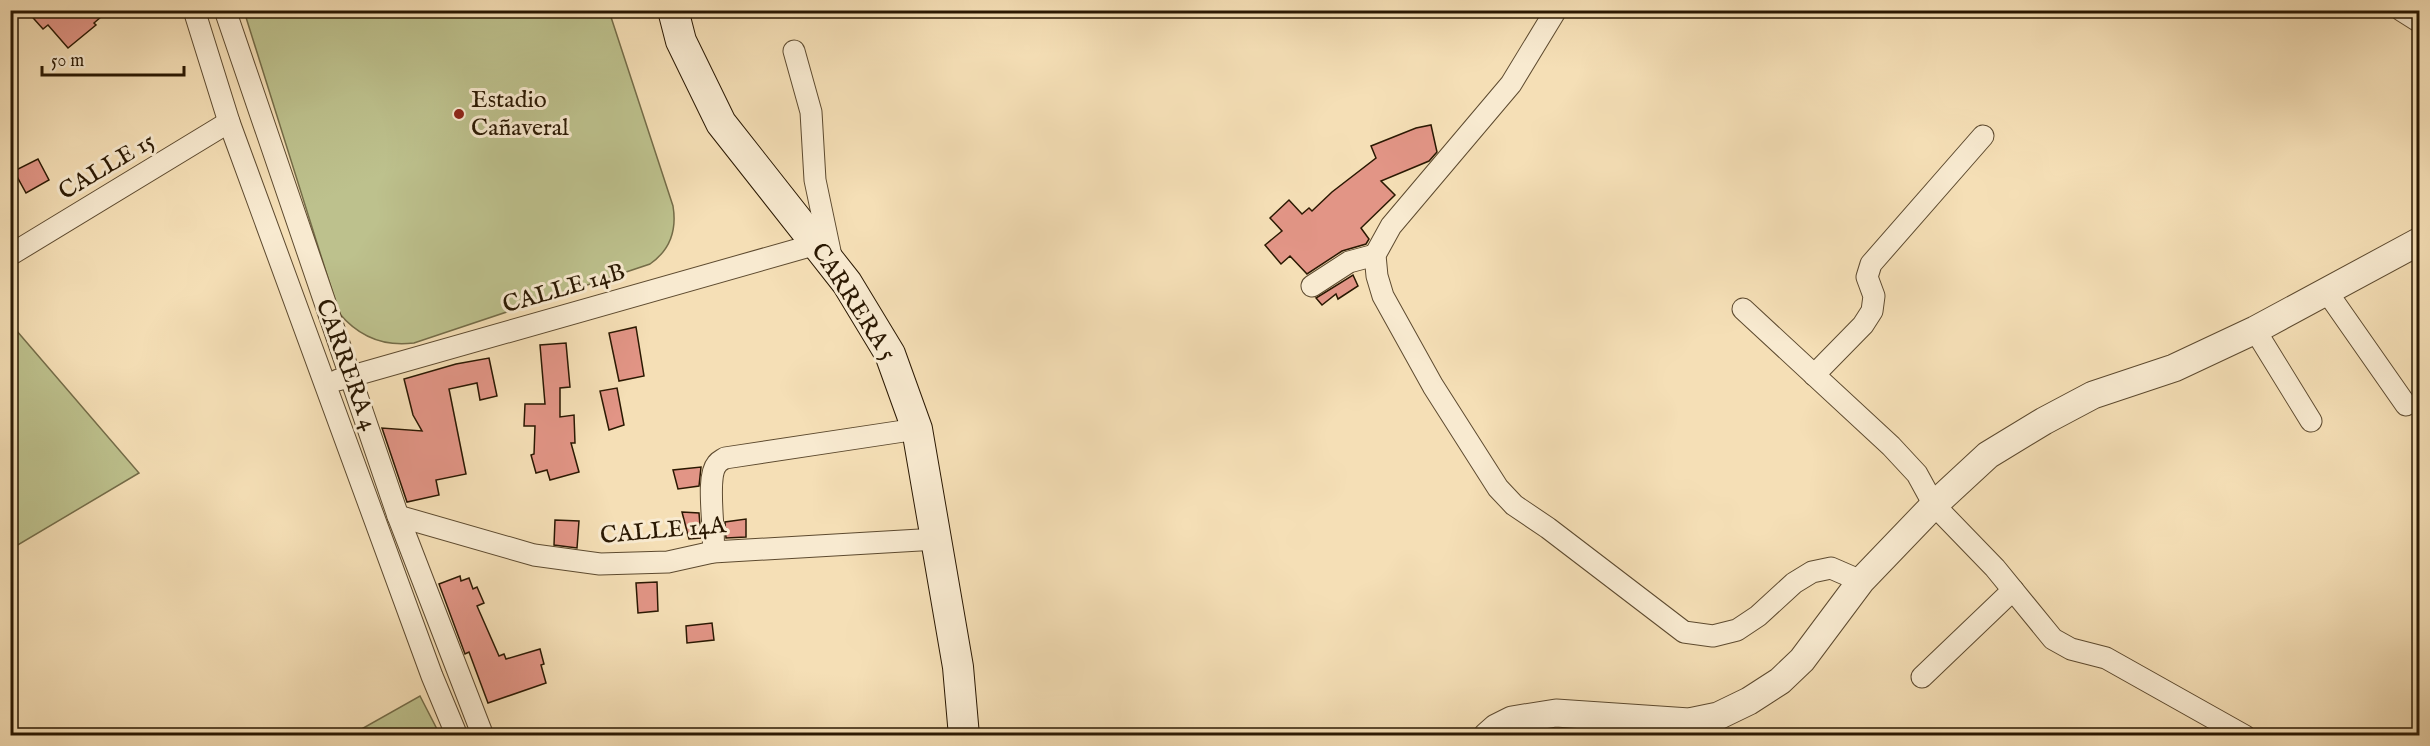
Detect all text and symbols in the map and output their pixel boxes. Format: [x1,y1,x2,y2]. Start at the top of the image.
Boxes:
scale bar [42,39,184,77]
text: 50 m [51,50,84,73]
place label: Estadio Cañaveral [471,85,569,144]
marker: Estadio Cañaveral [452,107,466,121]
street label: CALLE 15 [53,126,161,208]
street label: CARRERA 5 [803,237,903,367]
street label: CALLE 14B [499,257,629,321]
street label: CARRERA 4 [308,295,384,435]
street label: CALLE 14A [599,510,728,552]

